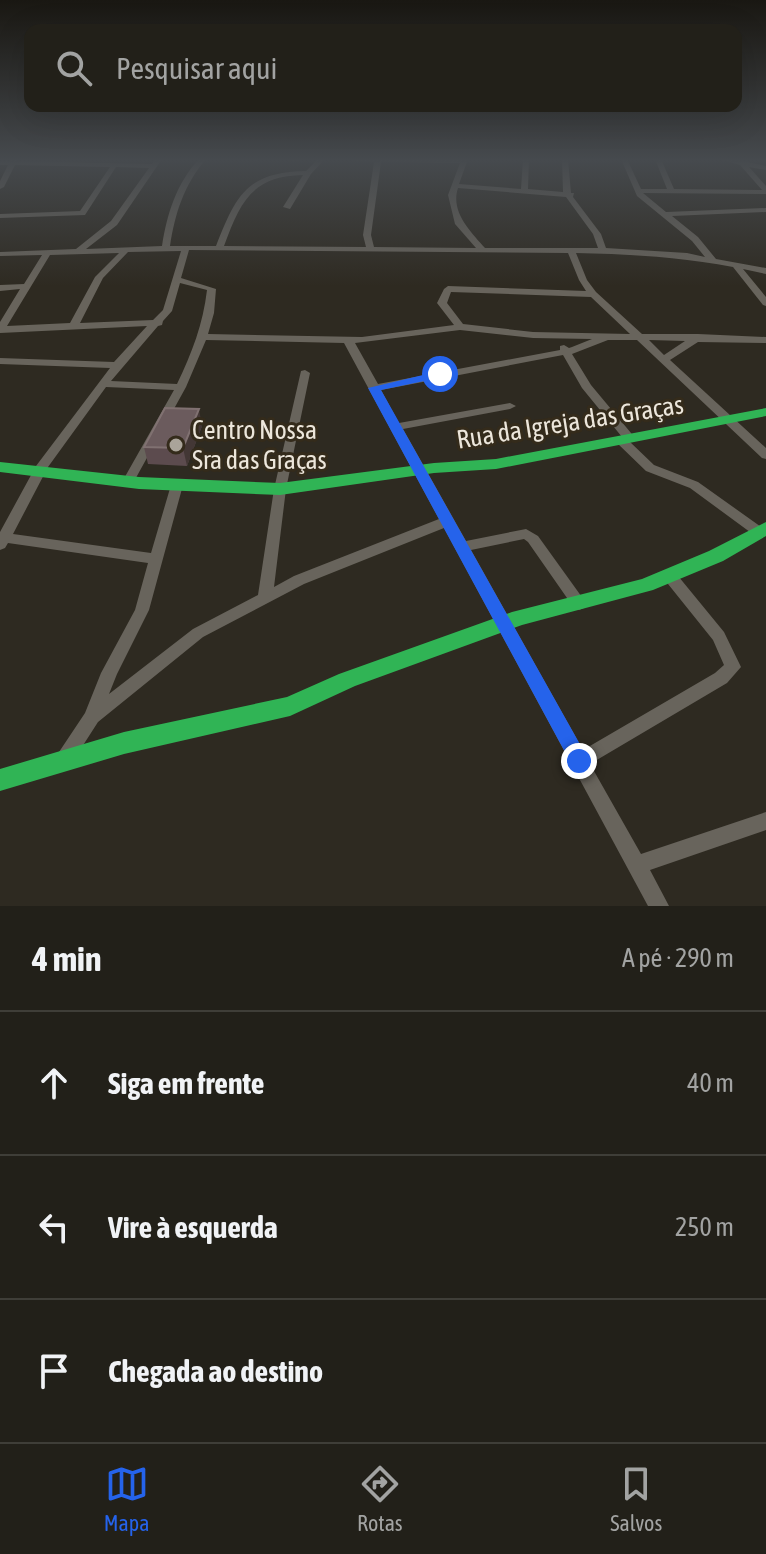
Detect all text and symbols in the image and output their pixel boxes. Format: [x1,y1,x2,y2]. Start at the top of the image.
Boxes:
search box [24,24,742,112]
icon: search [52,46,96,90]
text: Pesquisar aqui [116,51,277,85]
route start [422,356,458,392]
street label: Rua da Igreja das Graças [454,389,686,455]
place label: Centro Nossa Sra das Graças [192,415,327,475]
marker: Centro Nossa Sra das Graças [167,436,185,454]
route end [561,743,597,779]
text: 4 min [32,939,101,978]
text: A pé · 290 m [622,943,734,973]
icon: ahead [32,1061,76,1105]
text: Siga em frente [108,1066,264,1100]
text: 40 m [687,1068,734,1098]
icon: left [32,1205,76,1249]
text: Vire à esquerda [108,1210,278,1244]
text: 250 m [675,1212,734,1242]
icon: arrive [32,1349,76,1393]
text: Chegada ao destino [108,1354,323,1388]
tab: Mapa [104,1462,149,1536]
tab: Rotas [357,1462,403,1536]
tab: Salvos [610,1462,662,1536]

